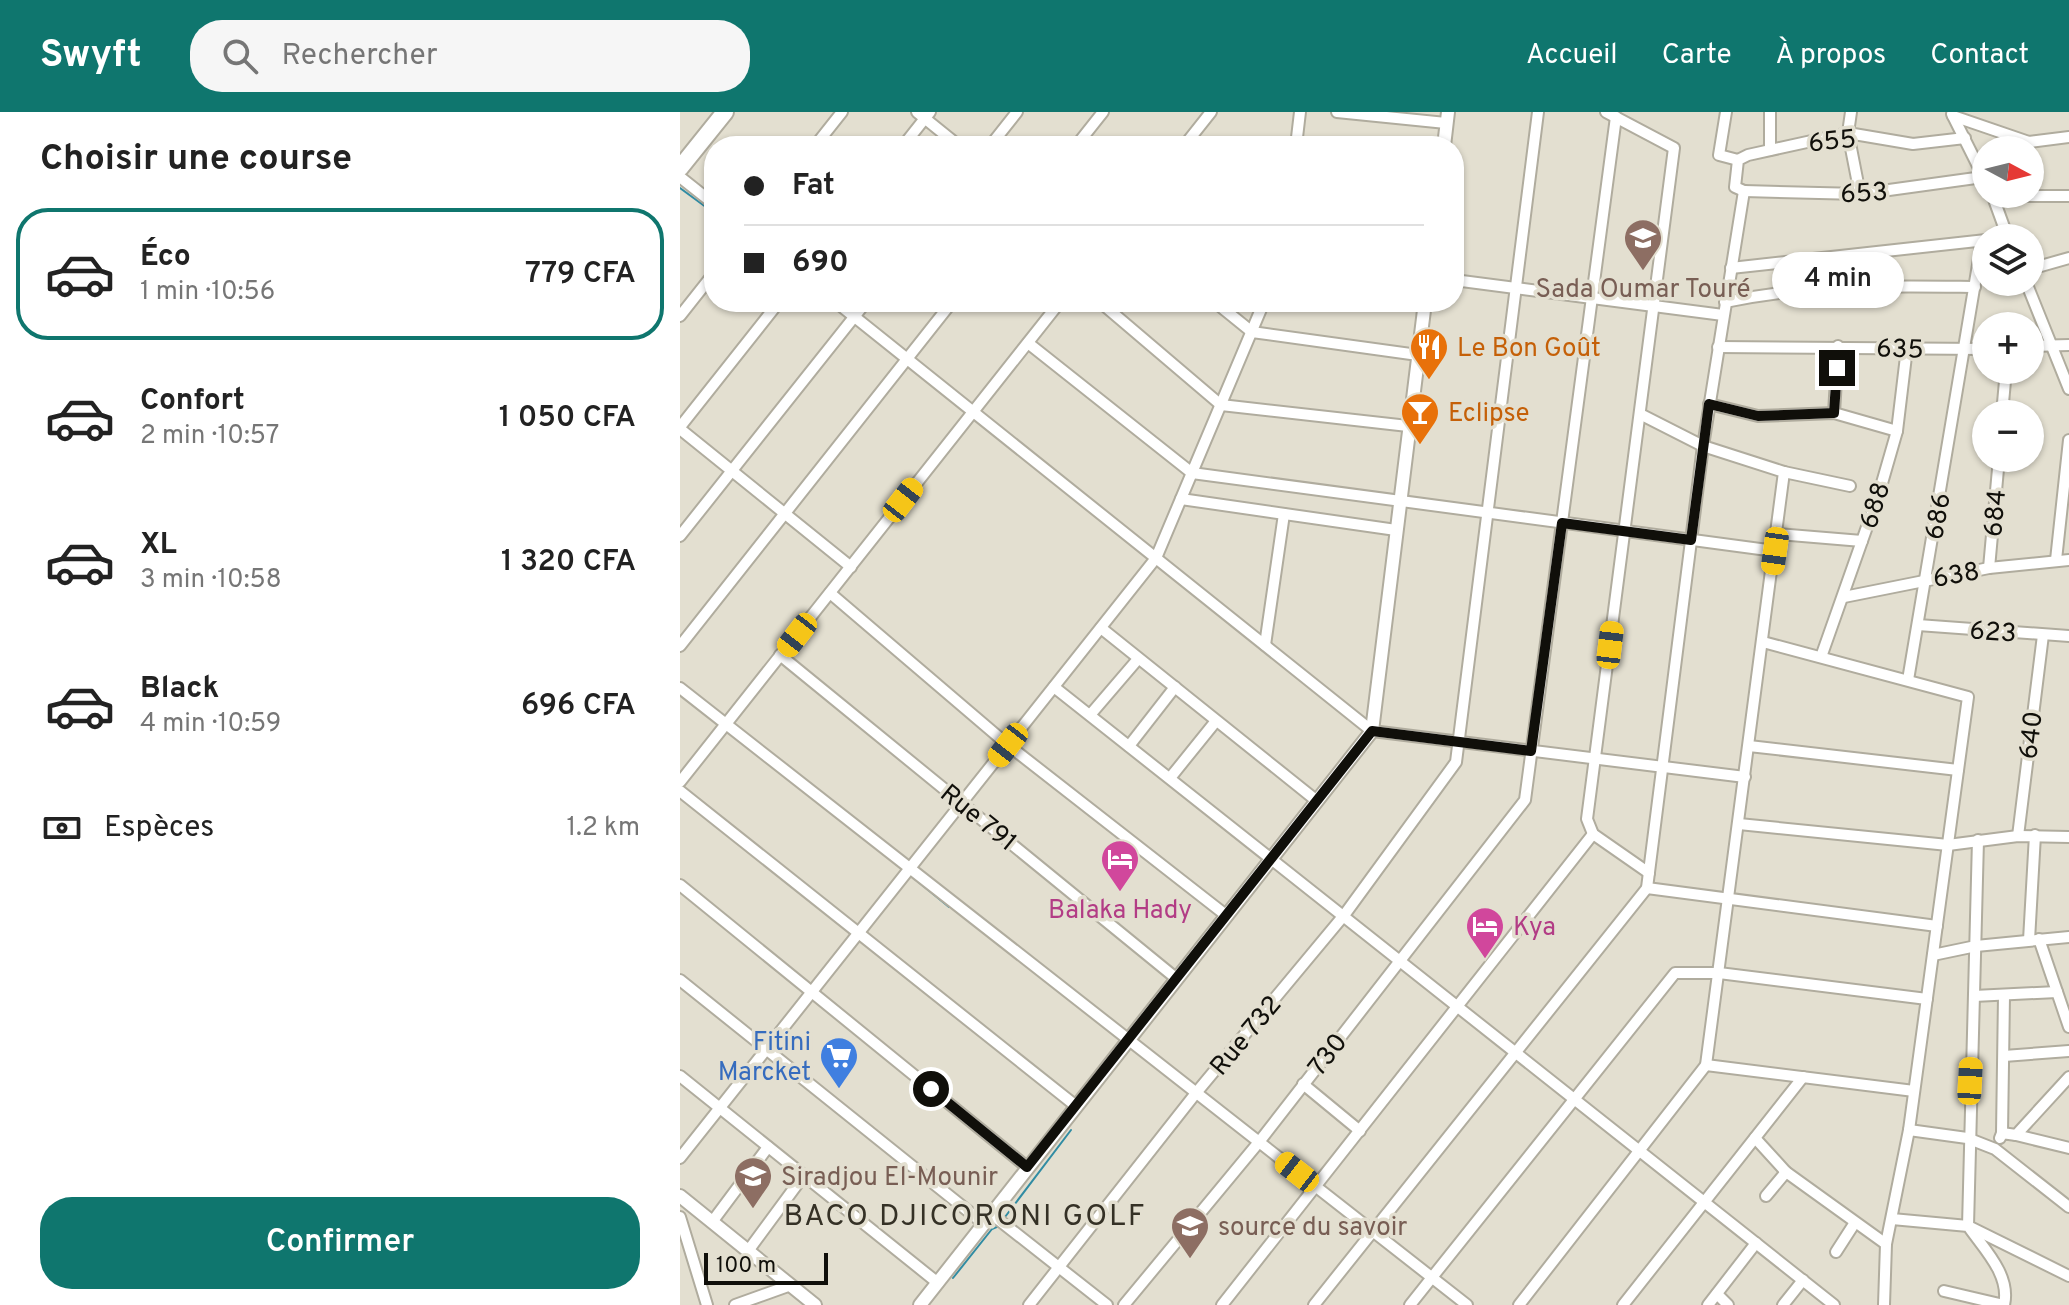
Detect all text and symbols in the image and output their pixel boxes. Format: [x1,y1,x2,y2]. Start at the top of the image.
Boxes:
search box [190,20,750,92]
text: Swyft [40,32,142,81]
icon: search [218,34,262,78]
text: Rechercher [282,38,438,75]
text: Accueil [1526,38,1618,74]
text: Carte [1662,38,1732,74]
text: À propos [1776,38,1886,74]
text: Contact [1930,38,2029,74]
street label: 655 [1807,124,1858,161]
north arrow [1972,136,2044,208]
map controls [1972,136,2044,472]
text: Choisir une course [40,137,352,183]
text: Fat [792,168,835,205]
street label: 653 [1840,177,1889,212]
school or university icon: Sada Oumar Touré [1622,217,1664,272]
button: layers [1972,224,2044,296]
icon: car [44,238,116,310]
text: Éco [140,239,191,276]
text: 690 [792,245,849,282]
callout: 4 min [1771,252,1903,308]
text: 779 CFA [525,256,636,293]
text: 4 min [1804,263,1872,296]
place label: Sada Oumar Touré [1536,274,1750,307]
text: 1 min · 10:56 [140,276,275,309]
button: + [1972,312,2044,384]
restaurant icon: Le Bon Goût [1408,326,1450,381]
place label: Le Bon Goût [1457,333,1601,366]
street label: 635 [1876,333,1924,368]
route end [1819,350,1855,386]
icon: car [44,382,116,454]
text: Confort [140,383,245,420]
bar icon: Eclipse [1399,391,1441,446]
place label: Eclipse [1448,398,1529,431]
text: 1 050 CFA [499,400,636,437]
button: − [1972,400,2044,472]
text: 2 min · 10:57 [140,420,279,453]
car [879,474,927,526]
street label: 688 [1853,478,1899,533]
street label: 684 [1978,488,2015,538]
street label: 686 [1919,490,1960,542]
icon: car [44,526,116,598]
car [1760,526,1790,576]
text: XL [140,527,177,564]
text: 1 320 CFA [501,544,636,581]
street label: 638 [1930,556,1982,597]
text: 3 min · 10:58 [140,564,282,597]
car [773,609,821,661]
street label: 623 [1968,615,2017,652]
car [1595,620,1625,670]
icon: car [44,670,116,742]
text: Black [140,671,219,708]
text: 696 CFA [521,688,636,725]
text: 4 min · 10:59 [140,708,281,741]
street label: 640 [2013,709,2052,761]
car [984,719,1032,771]
street label: Rue 791 [932,778,1022,860]
icon: cash [40,806,84,850]
text: Espèces [104,810,214,847]
text: 1.2 km [567,812,640,845]
hotel icon: Balaka Hady [1099,838,1141,893]
place label: Balaka Hady [1048,895,1192,928]
hotel icon: Kya [1464,905,1506,960]
place label: Kya [1513,912,1556,945]
street label: Rue 732 [1204,990,1290,1083]
place label: Fitini Marcket [718,1027,811,1090]
street label: 730 [1302,1028,1356,1084]
supermarket icon: Fitini Marcket [818,1035,860,1090]
car [1957,1056,1983,1106]
route start [913,1071,949,1107]
car [1271,1148,1323,1196]
school or university icon: Siradjou El-Mounir [732,1155,774,1210]
place label: Siradjou El-Mounir [781,1162,998,1195]
button: Confirmer [40,1197,640,1289]
district label: BACO DJICORONI GOLF [783,1199,1147,1236]
school or university icon: source du savoir [1169,1205,1211,1260]
place label: source du savoir [1218,1212,1407,1245]
scale bar [704,1249,828,1285]
text: 100 m [716,1253,776,1280]

